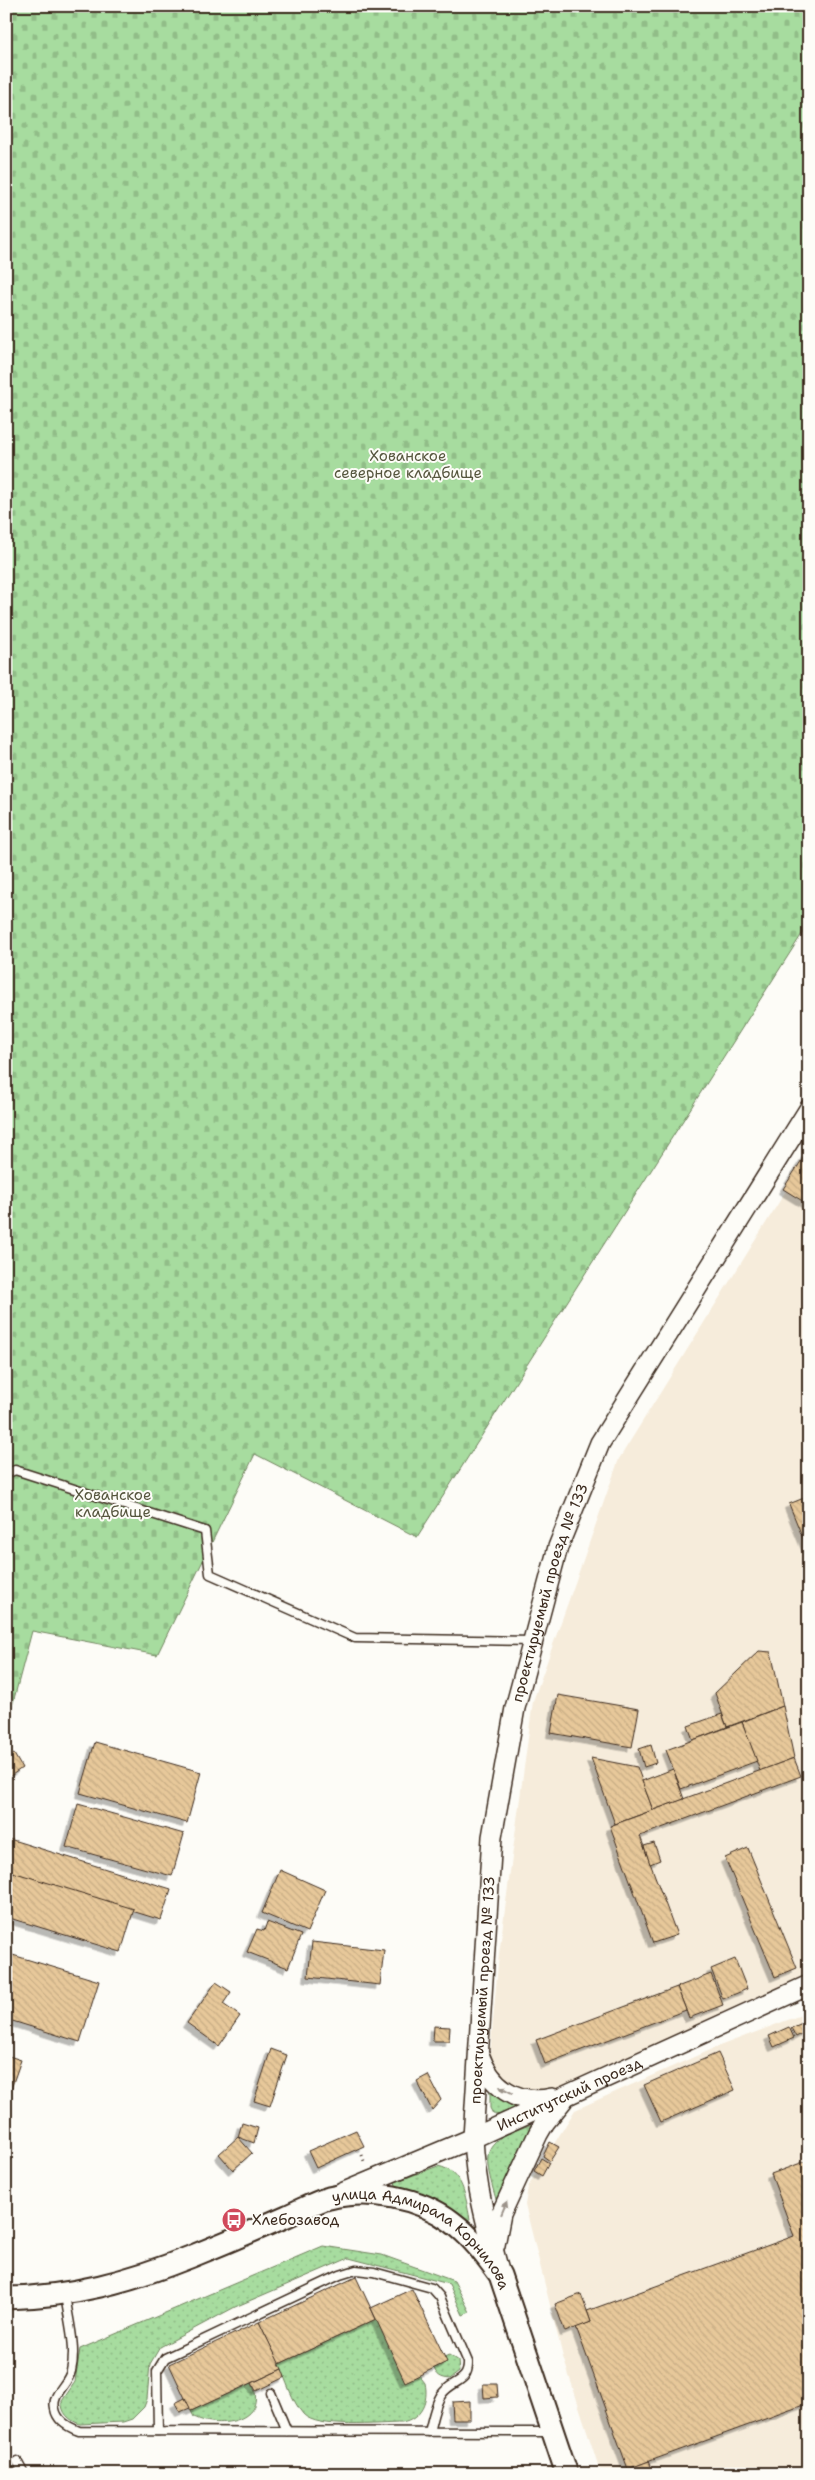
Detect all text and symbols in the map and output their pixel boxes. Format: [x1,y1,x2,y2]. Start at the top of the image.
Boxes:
park label: Хованское северное кладбище [334,446,482,483]
street label: проектируемый проезд № 133 [507,1480,593,1704]
park label: Хованское кладбище [75,1485,151,1522]
street label: проектируемый проезд № 133 [465,1876,499,2105]
street label: Институтский проезд [494,2052,646,2136]
one-way arrow [499,2086,514,2094]
street label: улица Адмирала Корнилова [330,2184,514,2293]
one-way arrow [500,2201,508,2215]
bus stop icon: Хлебозавод [221,2207,247,2233]
place label: Хлебозавод [252,2210,340,2230]

